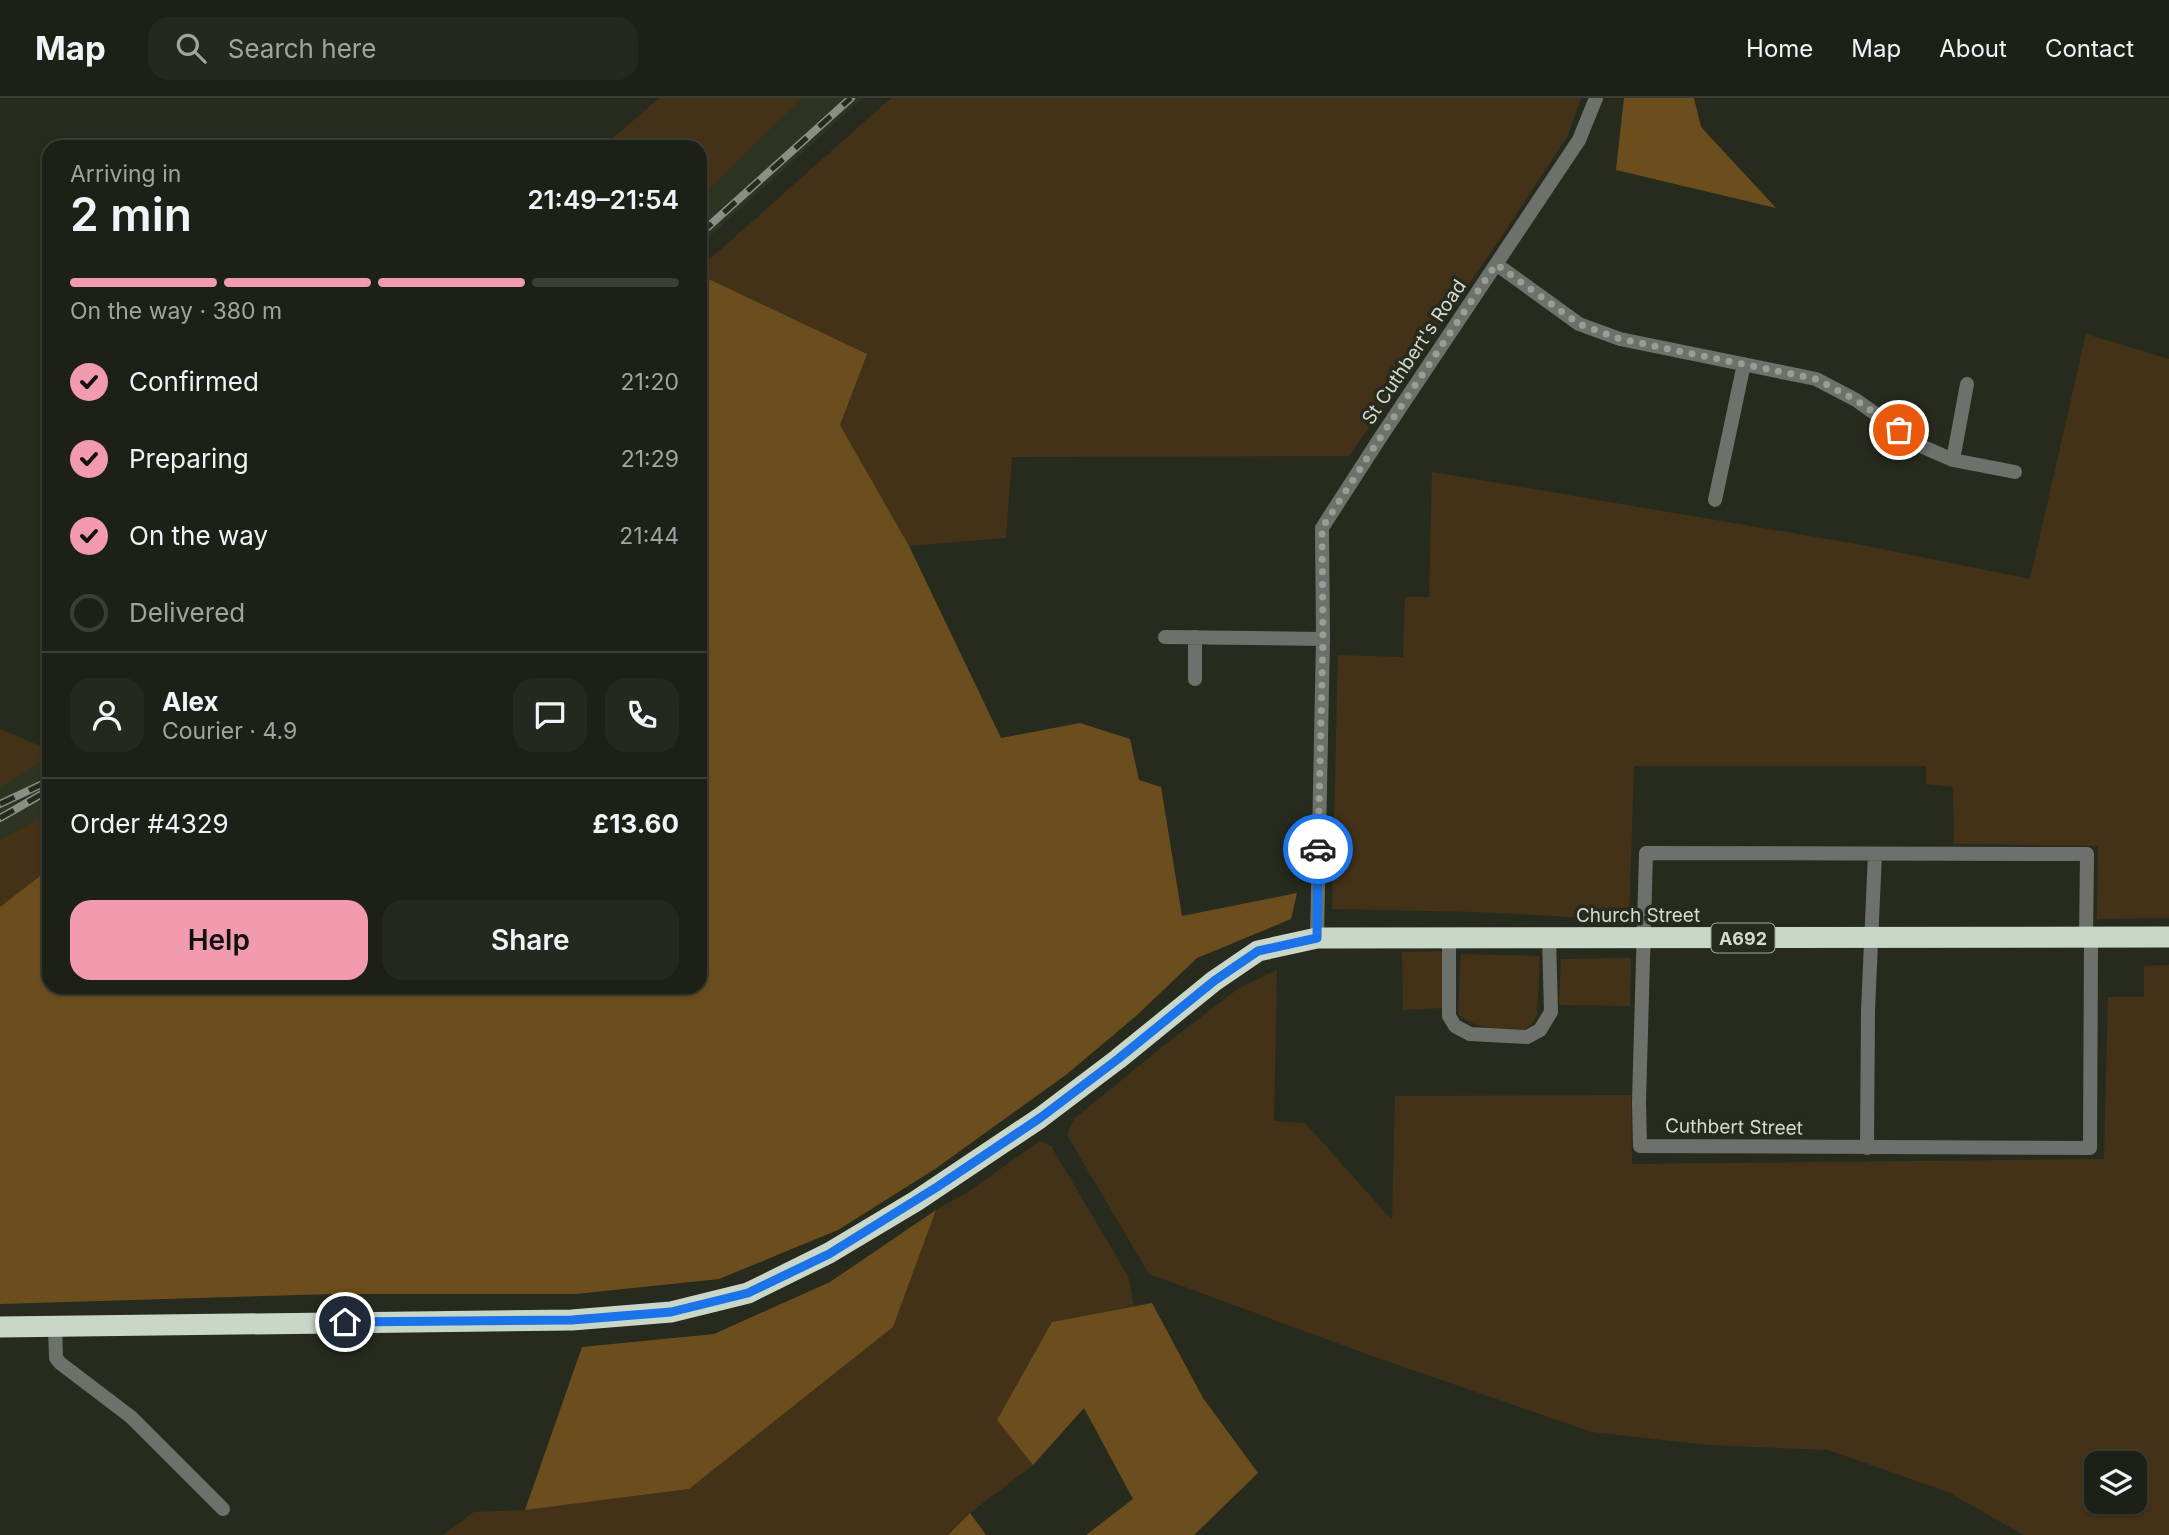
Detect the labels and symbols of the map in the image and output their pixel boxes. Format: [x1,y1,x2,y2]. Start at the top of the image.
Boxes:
street label: St Cuthbert's Road [1357,275,1471,429]
pin [1869,400,1929,460]
courier [1283,814,1353,884]
street label: Church Street [1576,904,1700,927]
road number: A692 [1712,924,1774,952]
street label: Cuthbert Street [1665,1114,1803,1140]
pin [315,1292,375,1352]

